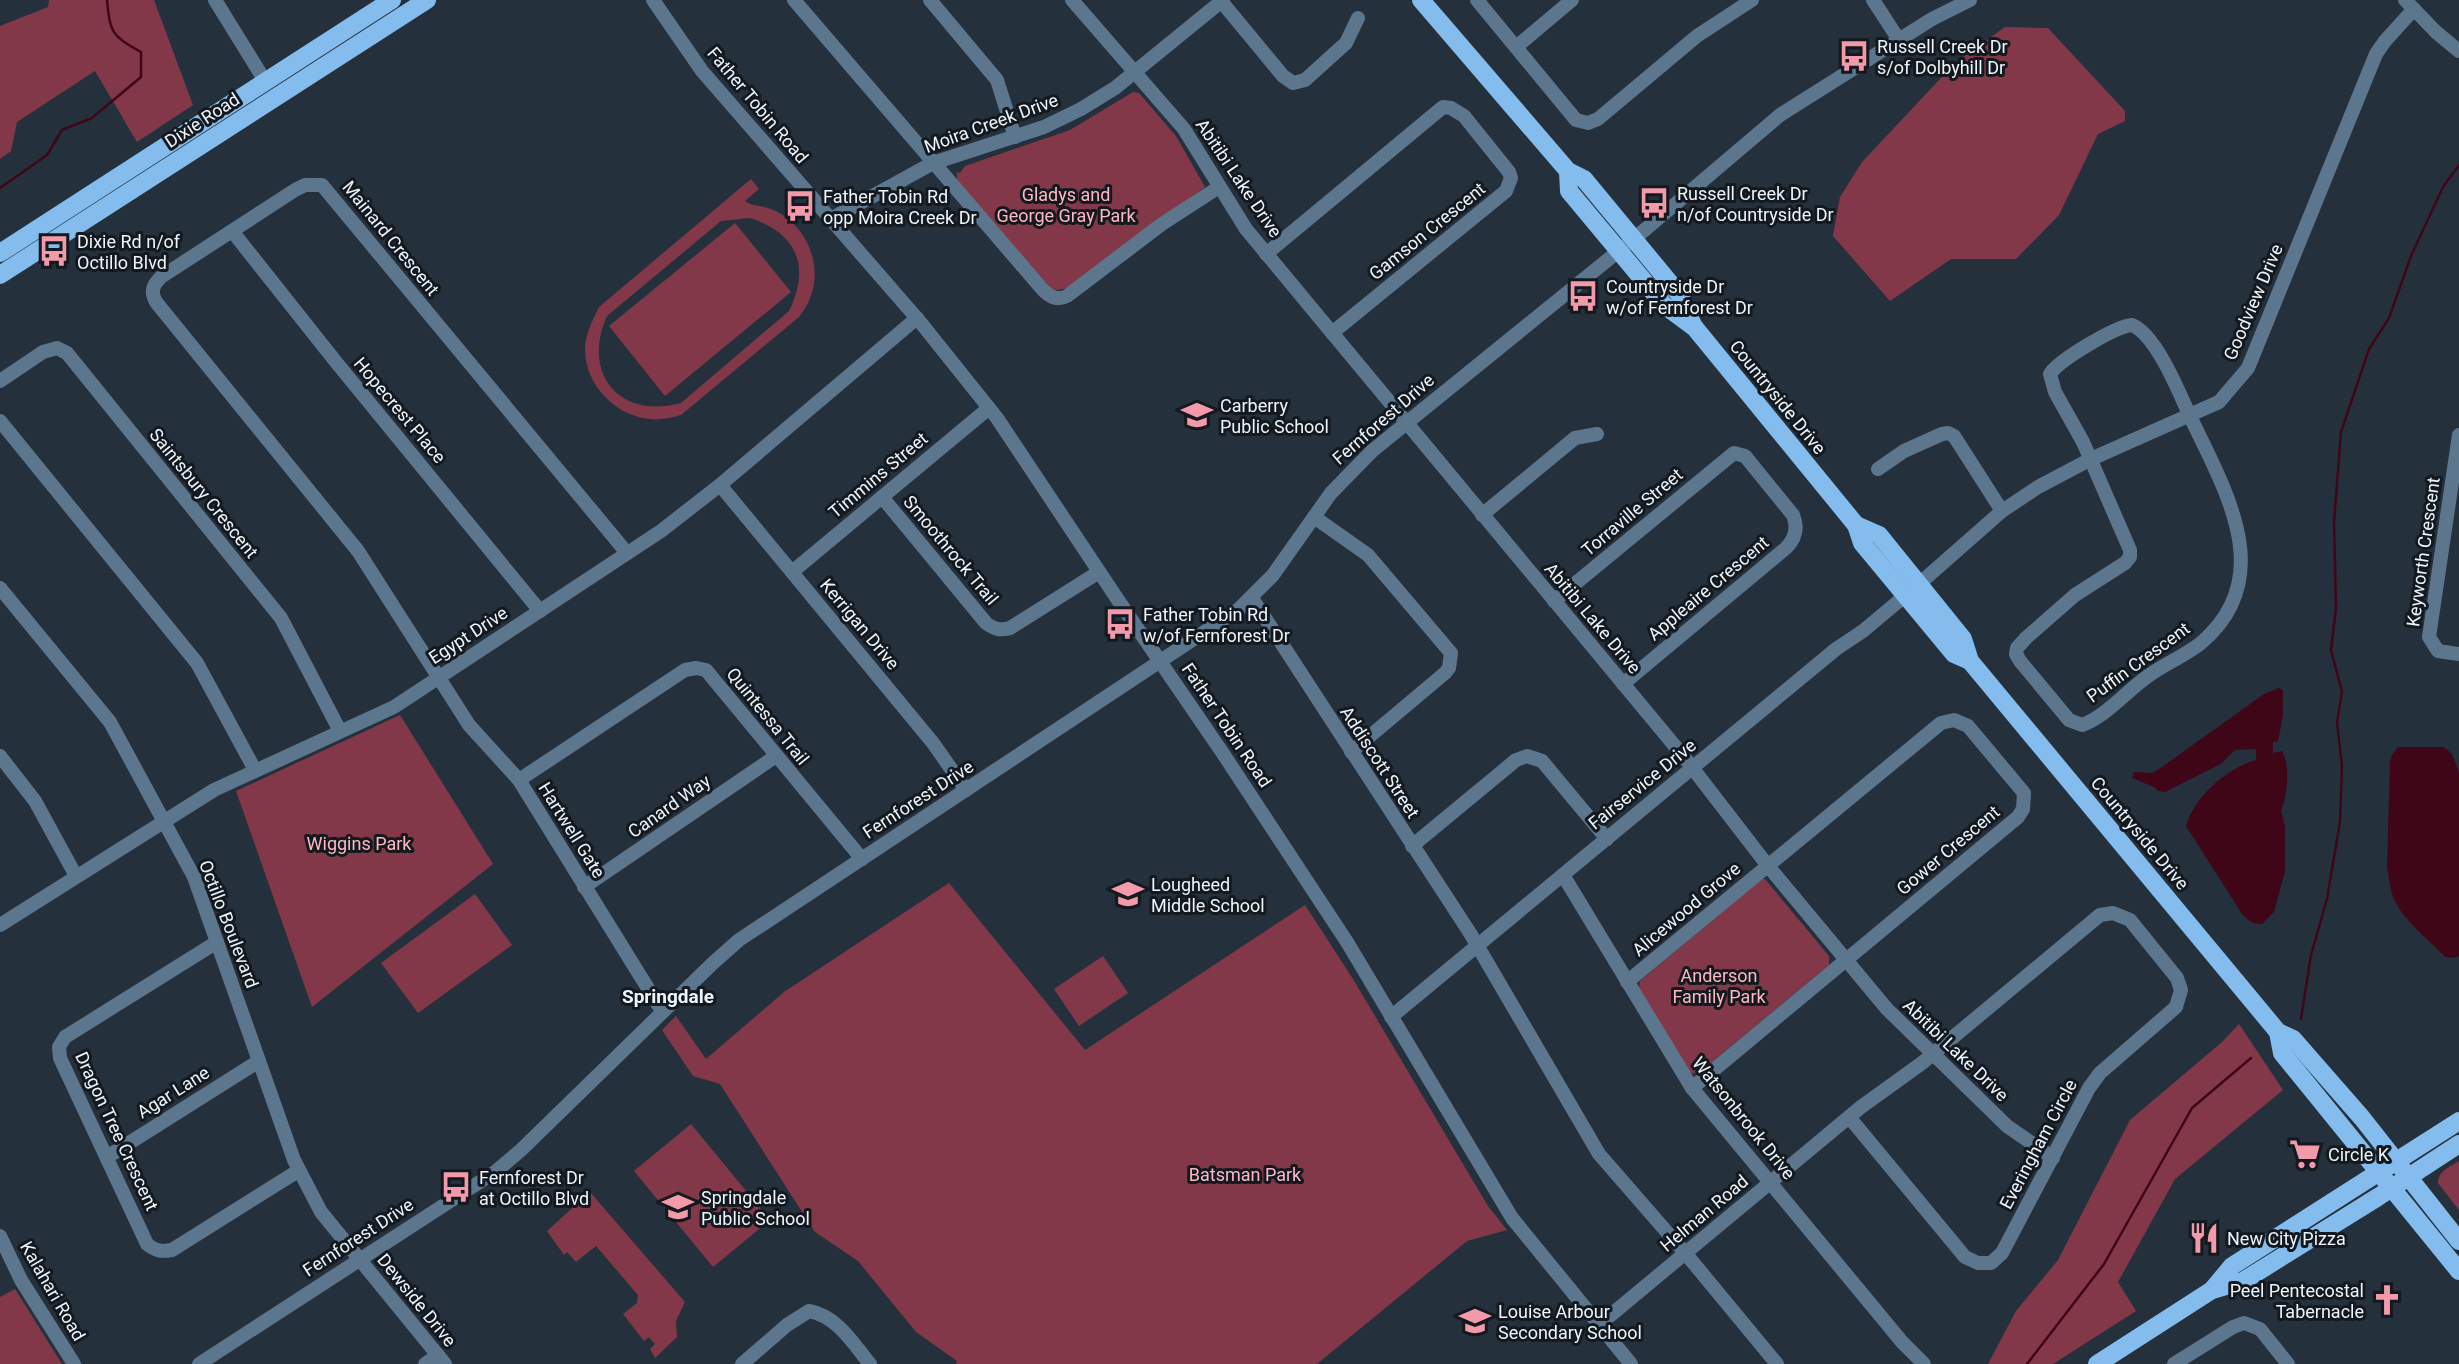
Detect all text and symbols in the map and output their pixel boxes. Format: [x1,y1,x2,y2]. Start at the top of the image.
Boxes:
place label: Russell Creek Dr s/of Dolbyhill Dr [1877,36,2008,78]
bus stop icon: Russell Creek Dr s/of Dolbyhill Dr [1837,39,1871,73]
street label: Father Tobin Road [703,43,813,167]
street label: Dixie Road [161,88,243,152]
street label: Moira Creek Drive [921,89,1061,157]
street label: Abitibi Lake Drive [1192,115,1286,241]
street label: Mainard Crescent [338,176,444,300]
street label: Gamson Crescent [1365,178,1489,284]
place label: Russell Creek Dr n/of Countryside Dr [1677,183,1834,225]
park label: Gladys and George Gray Park [996,184,1136,226]
place label: Father Tobin Rd opp Moira Creek Dr [823,186,977,228]
bus stop icon: Russell Creek Dr n/of Countryside Dr [1637,186,1671,220]
bus stop icon: Father Tobin Rd opp Moira Creek Dr [783,189,817,223]
place label: Dixie Rd n/of Octillo Blvd [77,231,181,273]
bus stop icon: Dixie Rd n/of Octillo Blvd [37,234,71,268]
street label: Goodview Drive [2219,241,2287,363]
place label: Countryside Dr w/of Fernforest Dr [1606,276,1753,318]
bus stop icon: Countryside Dr w/of Fernforest Dr [1566,279,1600,313]
street label: Countryside Drive [1726,336,1830,458]
street label: Hopecrest Place [350,353,450,467]
street label: Fernforest Drive [1328,369,1438,469]
place label: Carberry Public School [1220,395,1329,437]
school or university icon: Carberry Public School [1180,398,1214,432]
street label: Saintsbury Crescent [145,424,263,562]
street label: Timmins Street [824,428,932,522]
street label: Torraville Street [1577,464,1687,560]
street label: Keyworth Crescent [2402,476,2444,628]
street label: Smoothrock Trail [899,491,1003,609]
street label: Appleaire Crescent [1643,531,1773,645]
street label: Abitibi Lake Drive [1540,558,1646,678]
street label: Kerrigan Drive [816,574,904,674]
street label: Egypt Drive [425,602,511,668]
place label: Father Tobin Rd w/of Fernforest Dr [1143,604,1290,646]
bus stop icon: Father Tobin Rd w/of Fernforest Dr [1103,607,1137,641]
street label: Puffin Crescent [2082,617,2194,706]
street label: Father Tobin Road [1178,659,1276,791]
street label: Quintessa Trail [722,663,814,769]
street label: Addiscott Street [1336,702,1424,822]
street label: Fairservice Drive [1584,734,1700,834]
street label: Fernforest Drive [859,755,977,843]
street label: Canard Way [624,770,715,842]
street label: Countryside Drive [2087,772,2193,894]
street label: Hartwell Gate [534,778,610,882]
street label: Gower Crescent [1892,801,2004,899]
park label: Wiggins Park [307,833,412,854]
street label: Octillo Boulevard [195,857,263,991]
street label: Alicewood Grove [1628,858,1744,960]
place label: Lougheed Middle School [1151,874,1265,916]
school or university icon: Lougheed Middle School [1111,877,1145,911]
park label: Anderson Family Park [1672,965,1766,1007]
district label: Springdale [622,985,714,1008]
street label: Abitibi Lake Drive [1899,994,2013,1106]
street label: Dragon Tree Crescent [71,1048,163,1214]
street label: Watsonbrook Drive [1688,1053,1800,1183]
street label: Agar Lane [133,1062,213,1122]
street label: Everingham Circle [1995,1075,2081,1213]
supermarket icon: Circle K [2288,1137,2322,1171]
place label: Circle K [2328,1144,2390,1165]
park label: Batsman Park [1189,1164,1302,1185]
place label: Fernforest Dr at Octillo Blvd [479,1167,589,1209]
bus stop icon: Fernforest Dr at Octillo Blvd [439,1170,473,1204]
street label: Helman Road [1656,1170,1752,1256]
place label: Springdale Public School [701,1187,810,1229]
school or university icon: Springdale Public School [661,1190,695,1224]
street label: Fernforest Drive [299,1193,417,1281]
restaurant icon: New City Pizza [2187,1221,2221,1255]
place label: New City Pizza [2227,1228,2346,1249]
street label: Kalahari Road [16,1238,90,1344]
street label: Dewside Drive [373,1249,461,1351]
place label: Peel Pentecostal Tabernacle [2230,1280,2364,1322]
church icon: Peel Pentecostal Tabernacle [2370,1283,2404,1317]
place label: Louise Arbour Secondary School [1498,1301,1642,1343]
school or university icon: Louise Arbour Secondary School [1458,1304,1492,1338]

